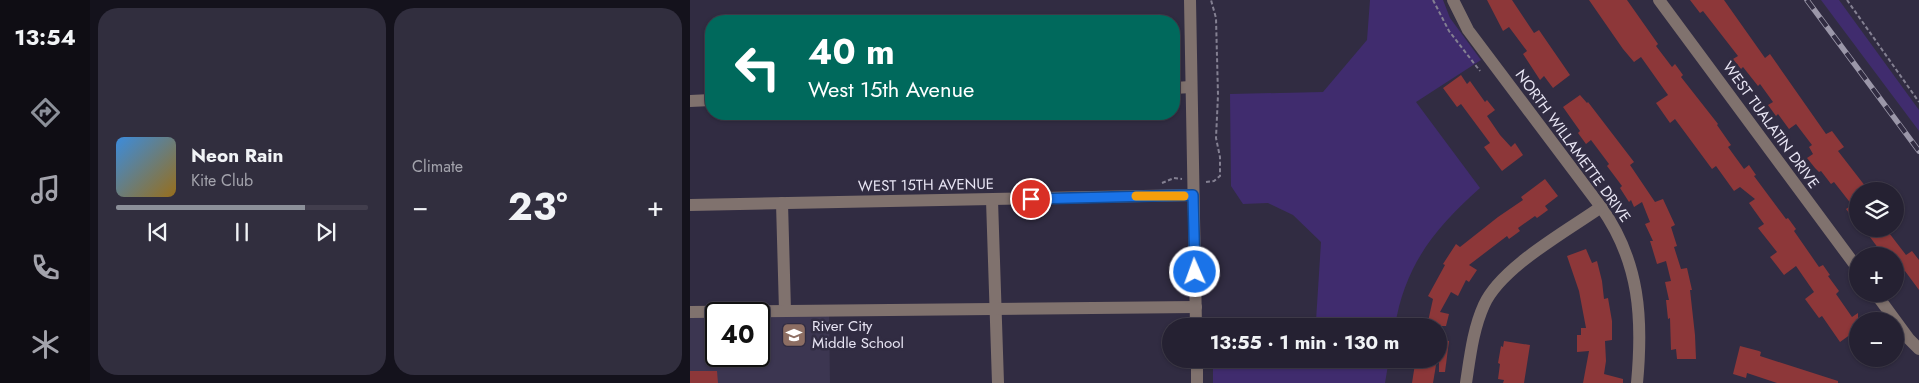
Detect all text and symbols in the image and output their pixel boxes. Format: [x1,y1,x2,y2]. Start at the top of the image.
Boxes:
text: 13:54 [14,21,76,53]
text: 40 m [808,27,895,77]
icon: left [725,35,790,100]
street label: WEST TUALATIN DRIVE [1717,57,1825,193]
street label: NORTH WILLAMETTE DRIVE [1510,65,1636,227]
text: West 15th Avenue [808,73,974,105]
icon: directions [28,95,63,130]
text: Neon Rain [191,142,284,169]
text: Climate [412,155,463,178]
text: Kite Club [191,169,253,192]
icon: music [28,172,63,207]
street label: WEST 15TH AVENUE [858,173,994,197]
pin [1010,178,1052,220]
text: 23° [508,179,568,234]
map controls [1849,182,1904,367]
button: layers [1849,182,1904,237]
icon: arrive [1017,185,1045,213]
text: − [412,186,429,227]
text: + [647,186,664,227]
icon: previous [144,218,172,246]
icon: pause [228,218,256,246]
icon: next [312,218,340,246]
position arrow [1168,245,1220,297]
button: + [1849,247,1904,302]
icon: phone [28,250,63,285]
speed limit sign: 40 [705,302,770,367]
button: − [1849,312,1904,367]
place label: River City Middle School [812,315,904,354]
school or university icon: River City Middle School [781,322,807,348]
icon: climate [28,327,63,362]
text: 13:55 · 1 min · 130 m [1210,329,1399,356]

